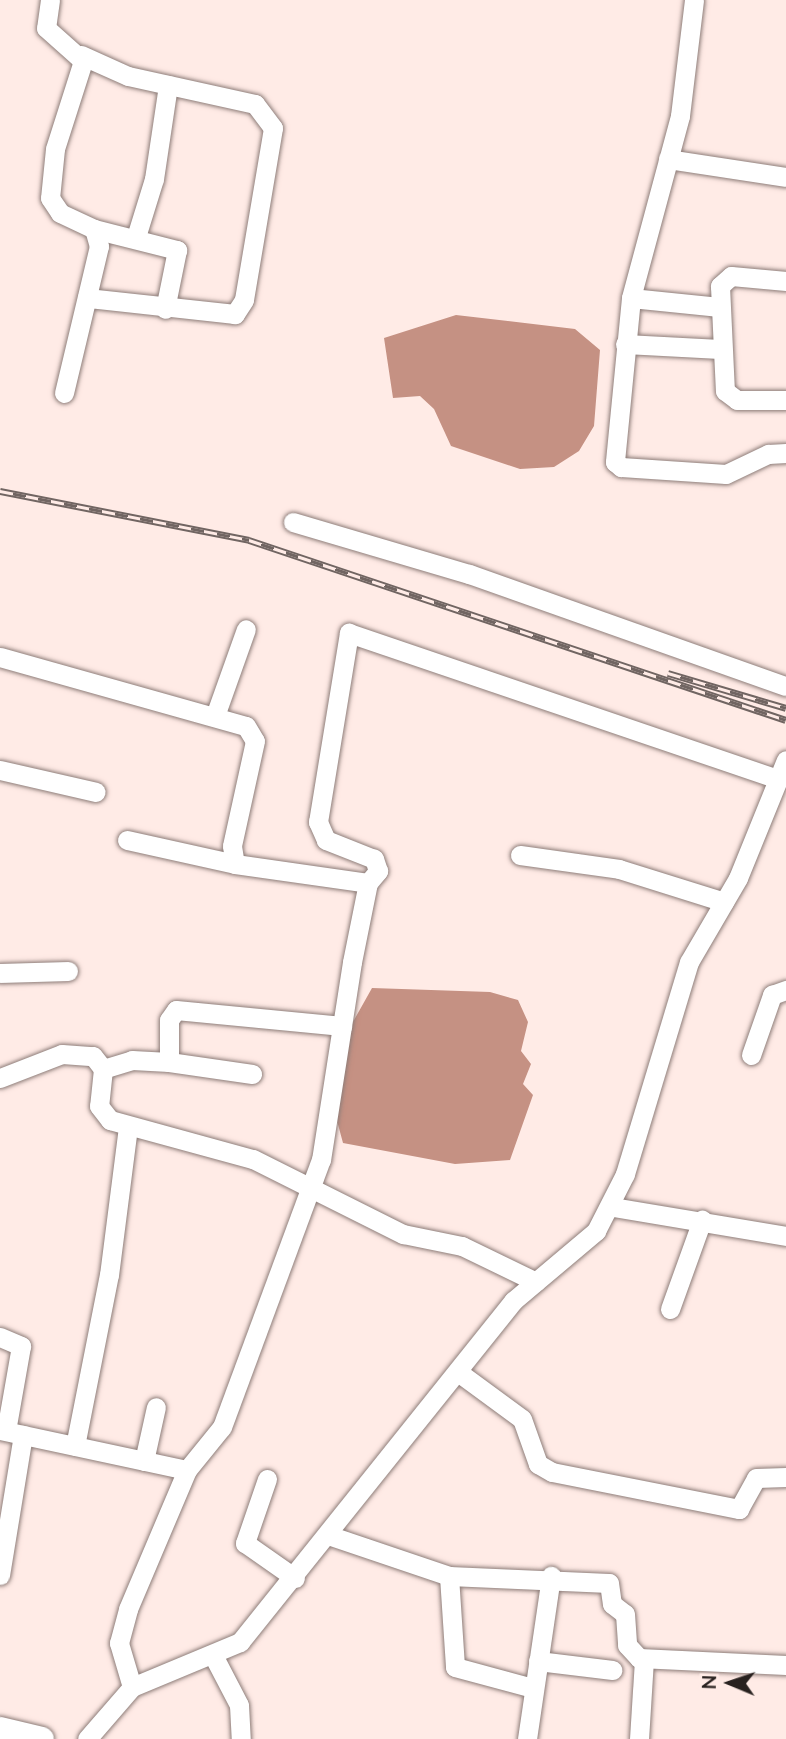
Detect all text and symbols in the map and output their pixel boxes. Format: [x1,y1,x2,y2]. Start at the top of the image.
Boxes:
north arrow [695,1648,765,1718]
text: N [697,1675,720,1690]

